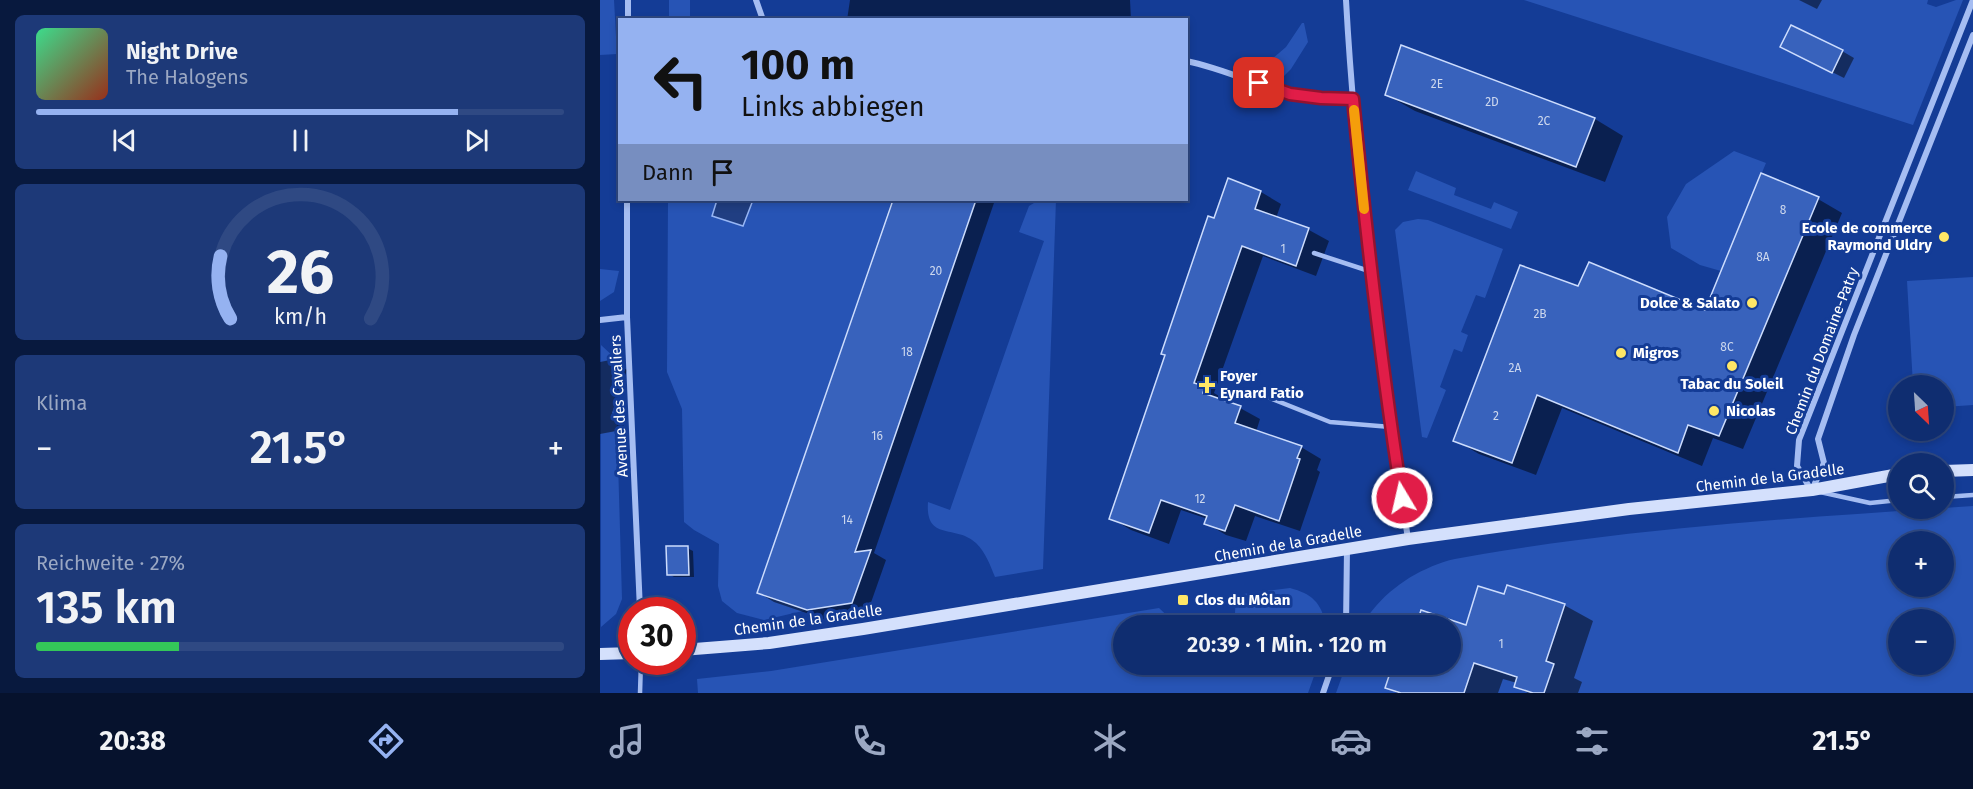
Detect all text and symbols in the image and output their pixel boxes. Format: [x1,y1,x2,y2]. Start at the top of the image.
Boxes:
text: Night Drive [126,38,238,65]
text: 100 m [741,40,855,90]
icon: left [642,42,720,120]
pin [1233,57,1284,108]
text: The Halogens [126,65,248,89]
icon: arrive [1242,66,1275,99]
house number: 2E [1431,77,1443,91]
text: Links abbiegen [741,91,925,123]
house number: 2D [1485,95,1499,109]
house number: 2C [1538,114,1551,128]
icon: previous [108,124,141,157]
icon: pause [284,124,317,157]
icon: next [460,124,493,157]
icon: arrive [706,156,739,189]
text: Dann [642,159,694,186]
house number: 8 [1780,203,1787,217]
place label: Ecole de commerce Raymond Uldry [1802,219,1932,254]
marker: Ecole de commerce Raymond Uldry [1937,230,1951,244]
text: 26 [266,235,334,310]
house number: 1 [1280,242,1286,256]
house number: 8A [1756,250,1770,264]
house number: 20 [930,264,943,278]
street label: Chemin du Domaine-Patry [1782,264,1863,437]
place label: Dolce & Salato [1640,294,1740,312]
marker: Dolce & Salato [1745,296,1759,310]
text: km/h [273,304,327,330]
house number: 2B [1533,307,1547,321]
street label: Avenue des Cavaliers [606,334,632,478]
house number: 8C [1720,340,1734,354]
place label: Migros [1633,344,1679,362]
house number: 18 [901,345,913,359]
marker: Migros [1614,346,1628,360]
marker: Tabac du Soleil [1725,359,1739,373]
house number: 2A [1509,361,1522,375]
place label: Foyer Eynard Fatio [1220,367,1304,402]
place label: Tabac du Soleil [1680,375,1784,393]
north arrow [1888,375,1954,441]
map controls [1888,375,1954,675]
marker: Foyer Eynard Fatio [1198,376,1216,394]
text: Klima [36,391,87,415]
place label: Nicolas [1726,402,1776,420]
marker: Nicolas [1707,404,1721,418]
house number: 2 [1493,409,1499,423]
text: 21.5° [250,421,350,475]
text: − [36,429,53,469]
text: + [548,429,564,469]
house number: 16 [871,429,883,443]
button: search [1888,453,1954,519]
street label: Chemin de la Gradelle [1695,460,1845,496]
position arrow [1370,466,1434,530]
house number: 12 [1194,492,1206,506]
house number: 14 [841,513,853,527]
street label: Chemin de la Gradelle [1213,522,1363,566]
button: + [1888,531,1954,597]
text: Reichweite · 27% [36,551,185,575]
text: 135 km [36,581,177,635]
place label: Clos du Môlan [1195,591,1290,609]
marker: Clos du Môlan [1176,593,1190,607]
speed limit sign: 30 [618,597,696,675]
street label: Chemin de la Gradelle [733,601,883,639]
button: − [1888,609,1954,675]
text: 20:39 · 1 Min. · 120 m [1187,631,1387,658]
house number: 1 [1498,637,1504,651]
icon: directions [365,720,407,762]
icon: music [606,720,648,762]
icon: phone [848,720,890,762]
icon: climate [1089,720,1131,762]
icon: car [1330,720,1372,762]
icon: filters [1571,720,1613,762]
text: 20:38 [100,725,166,757]
text: 21.5° [1812,725,1873,757]

